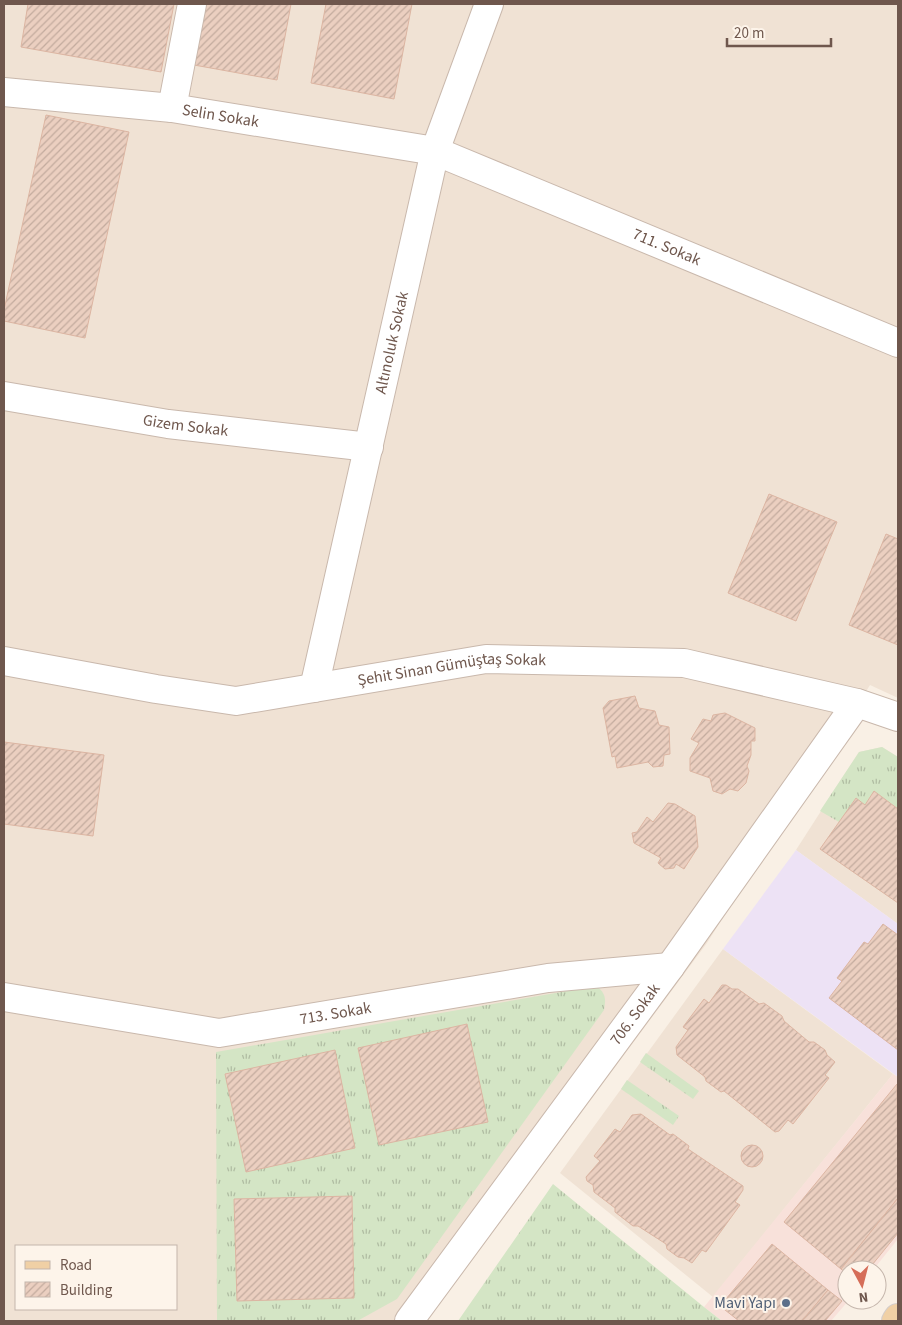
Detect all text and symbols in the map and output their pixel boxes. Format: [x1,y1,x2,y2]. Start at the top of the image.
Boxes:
scale bar [727,15,831,47]
text: 20 m [734,23,764,44]
street label: Selin Sokak [181,99,261,133]
street label: 711. Sokak [629,223,704,271]
street label: Altınoluk Sokak [370,289,414,396]
street label: Gizem Sokak [141,409,229,442]
street label: Şehit Sinan Gümüştaş Sokak [356,648,546,691]
street label: 706. Sokak [605,979,665,1050]
street label: 713. Sokak [298,997,373,1030]
legend [15,1245,178,1310]
text: Road [60,1255,92,1276]
north arrow [837,1260,887,1310]
text: Building [60,1280,113,1301]
text: N [858,1286,869,1307]
place label: Mavi Yapı [714,1292,776,1314]
marker: Mavi Yapı [780,1297,792,1309]

